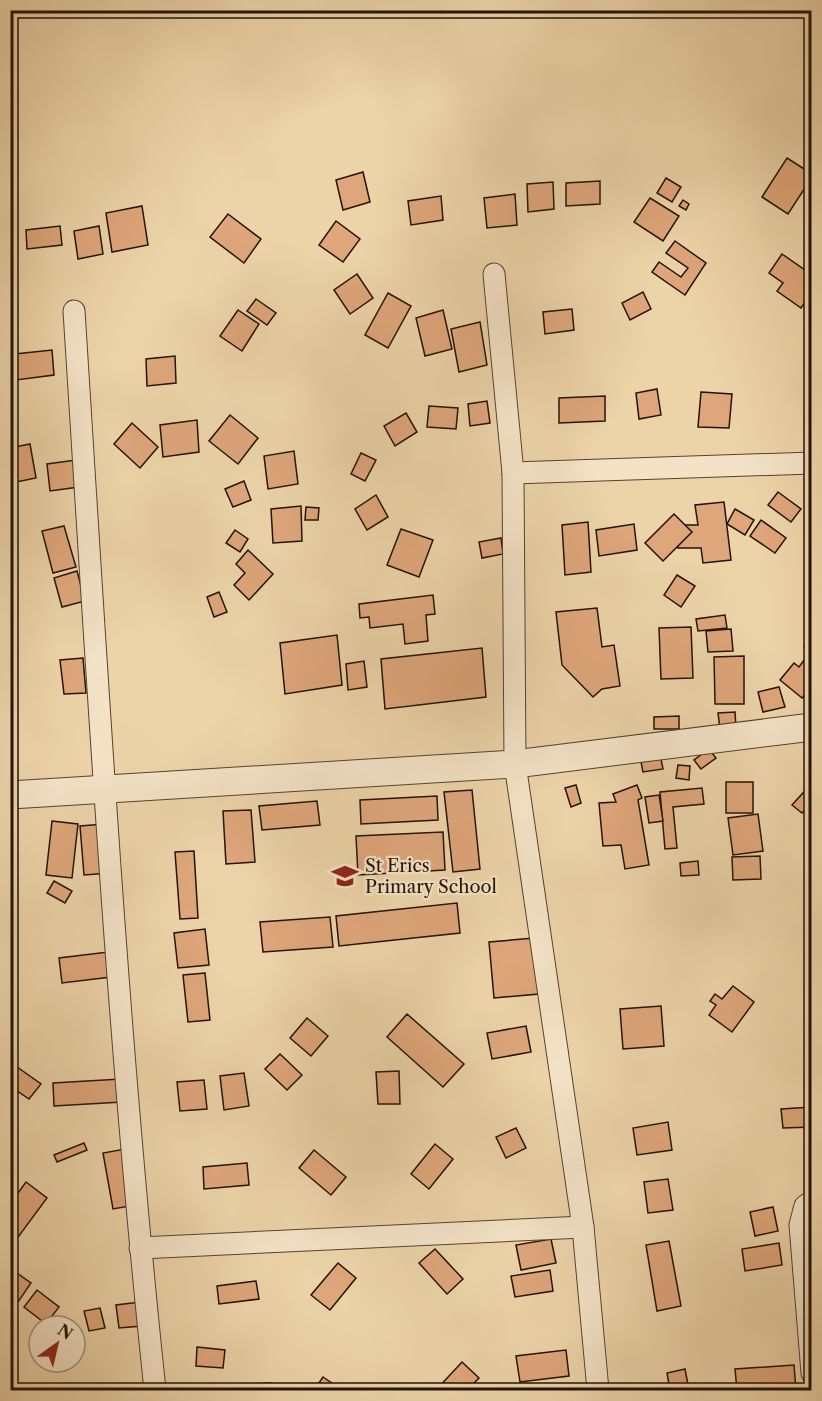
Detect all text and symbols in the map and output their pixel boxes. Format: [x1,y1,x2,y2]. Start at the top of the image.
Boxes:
place label: St Erics Primary School [365,855,497,898]
school or university icon: St Erics Primary School [330,861,360,891]
north arrow [27,1314,87,1374]
text: N [54,1319,77,1344]

